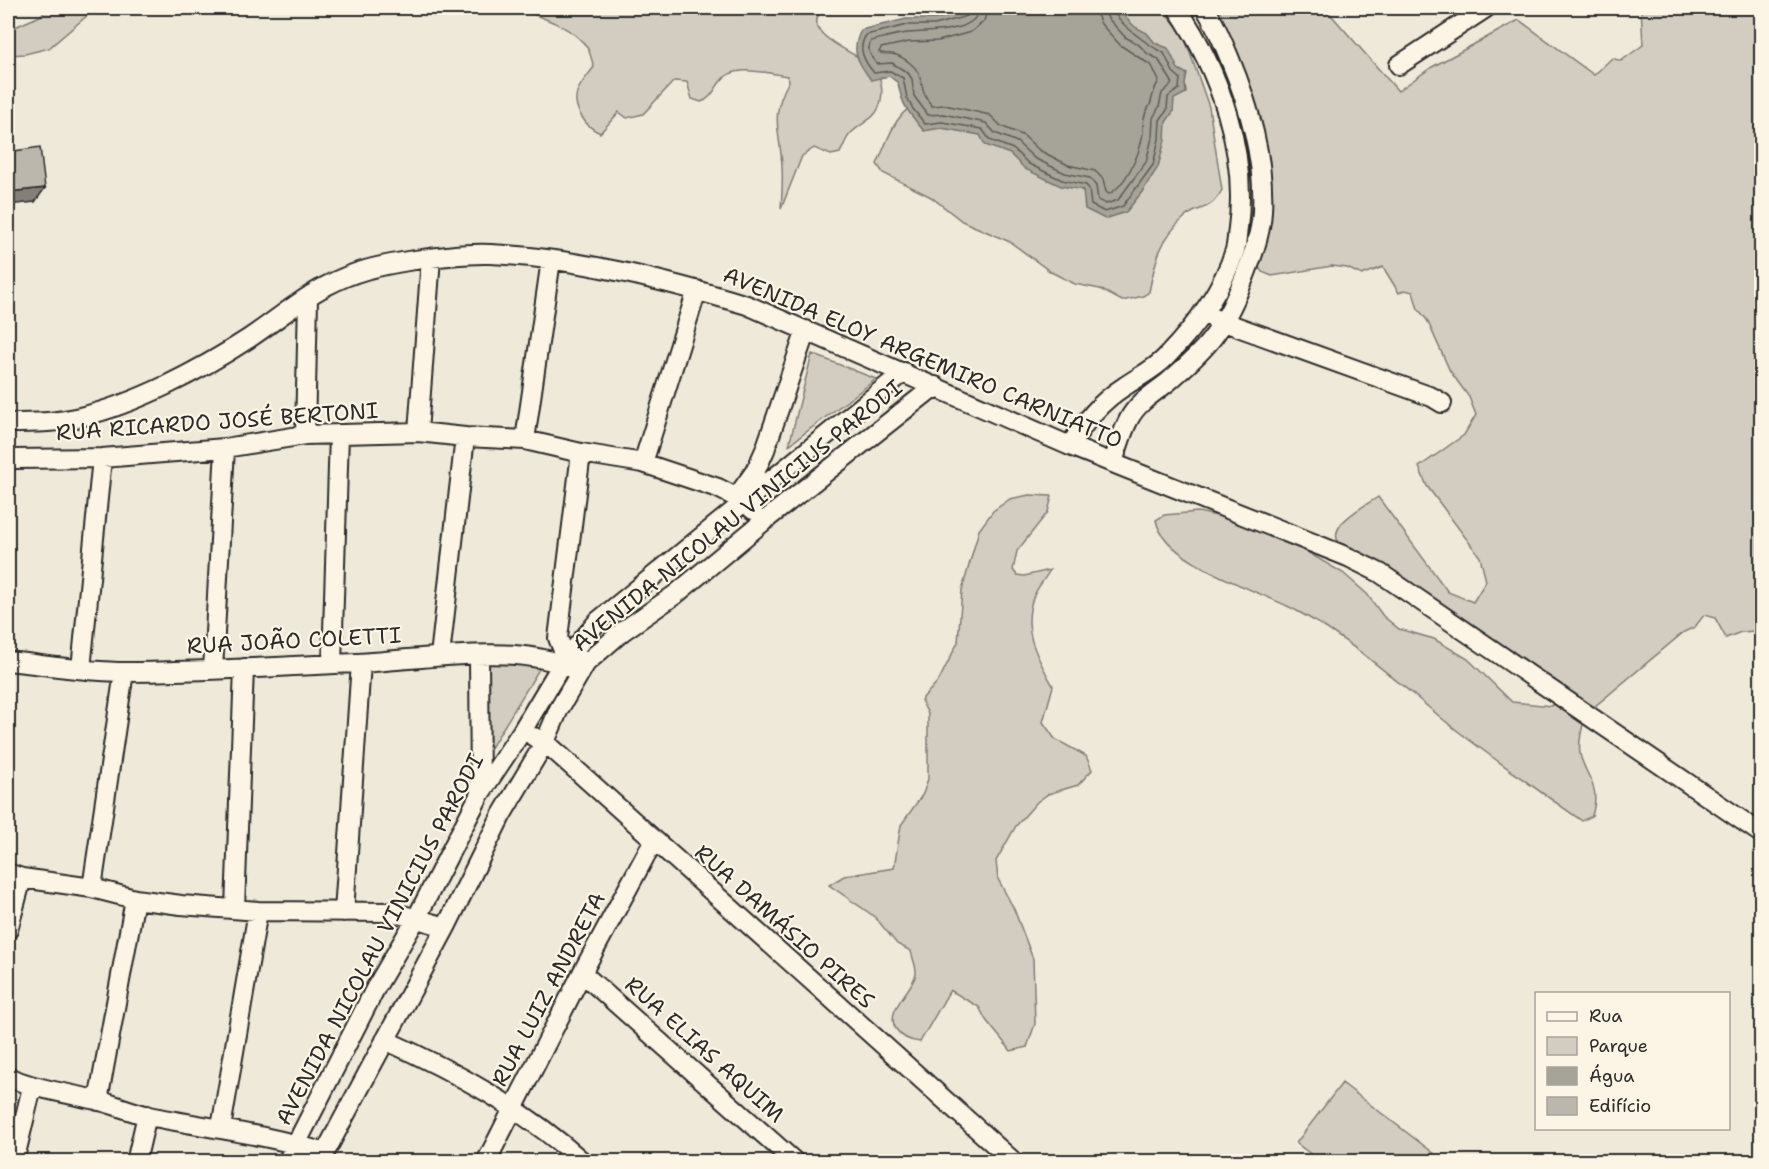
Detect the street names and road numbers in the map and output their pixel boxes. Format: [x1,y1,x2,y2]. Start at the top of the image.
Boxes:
street label: AVENIDA ELOY ARGEMIRO CARNIATTO [719,260,1127,455]
street label: AVENIDA NICOLAU VINICIUS PARODI [566,373,908,658]
street label: RUA RICARDO JOSÉ BERTONI [55,396,379,447]
street label: RUA JOÃO COLETTI [186,620,402,661]
street label: AVENIDA NICOLAU VINICIUS PARODI [269,748,490,1130]
street label: RUA DAMÁSIO PIRES [689,838,881,1015]
street label: RUA LUIZ ANDRETA [485,887,612,1091]
street label: RUA ELIAS AQUIM [619,970,791,1129]

